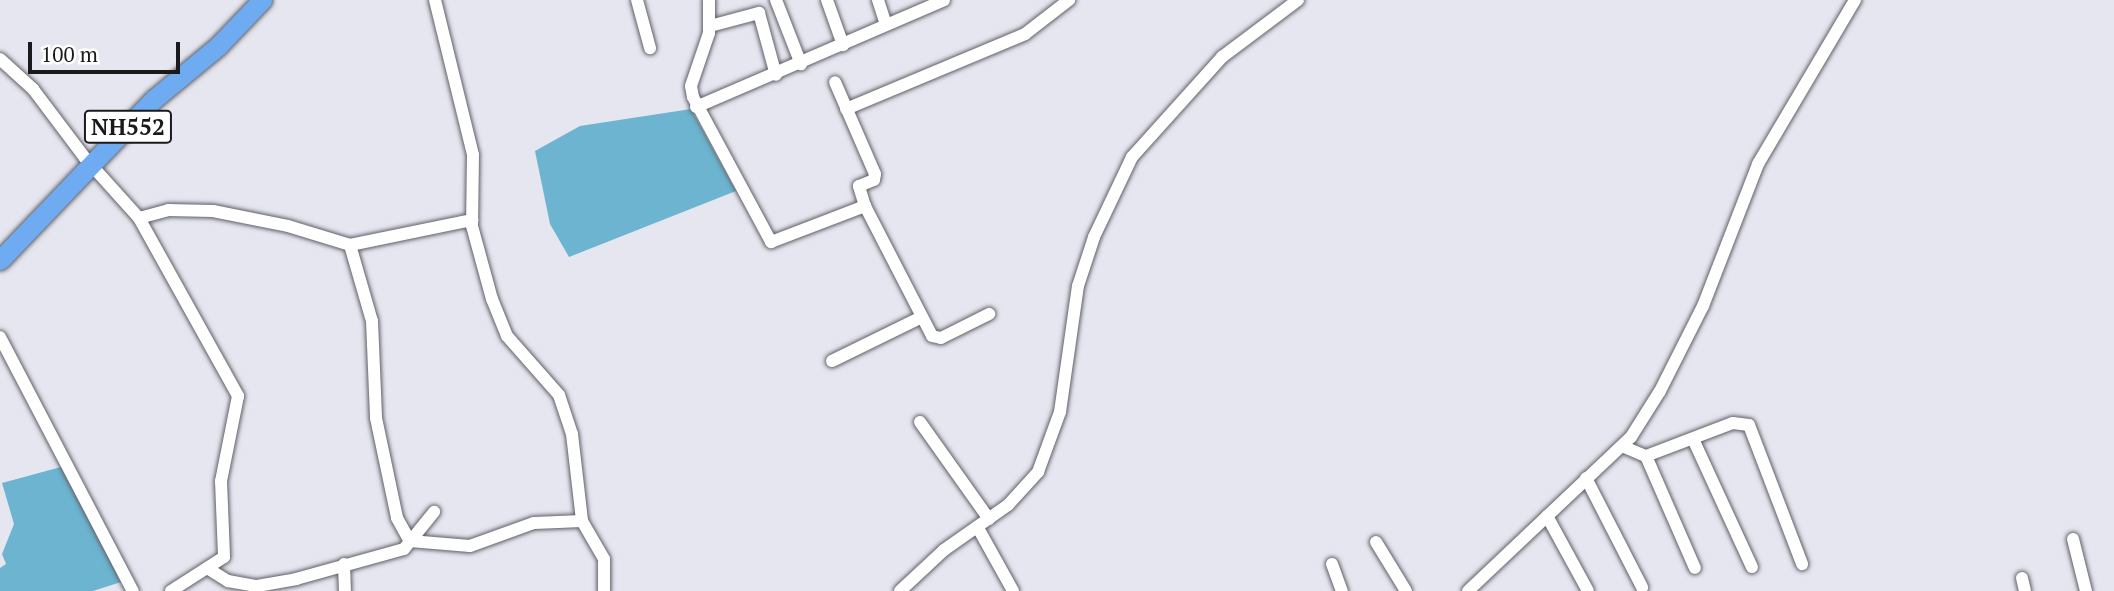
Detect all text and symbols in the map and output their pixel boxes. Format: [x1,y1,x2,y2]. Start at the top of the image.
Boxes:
scale bar [32,28,184,72]
text: 100 m [41,40,98,68]
road number: NH552 [82,108,174,146]

